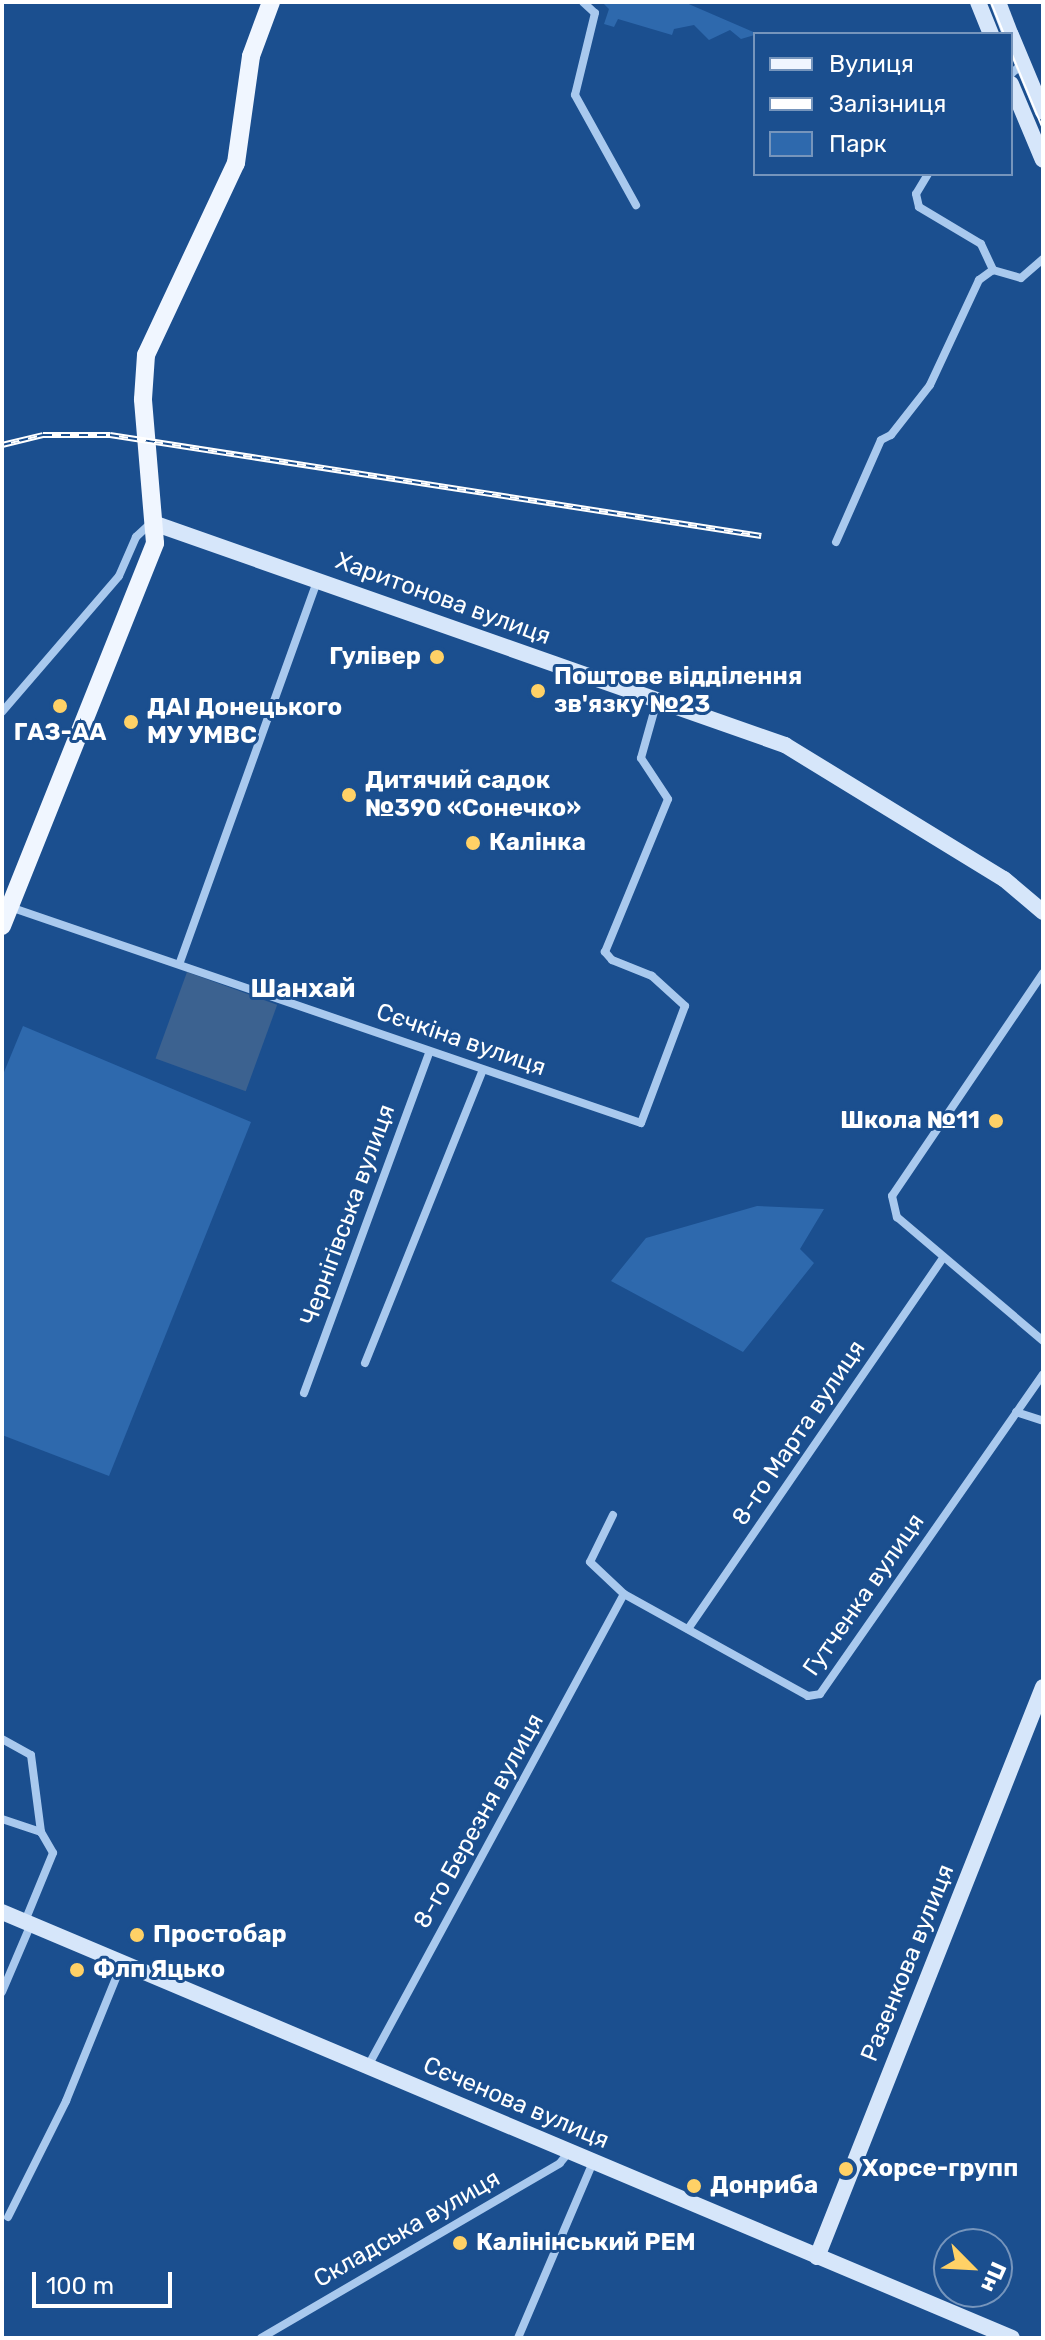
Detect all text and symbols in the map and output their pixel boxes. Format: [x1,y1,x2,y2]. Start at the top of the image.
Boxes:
legend [753,32,1013,176]
text: Вулиця [829,50,914,78]
text: Залізниця [829,90,946,118]
text: Парк [829,130,887,158]
street label: Харитонова вулиця [332,547,554,651]
place label: Гулівер [329,643,421,671]
marker: Гулівер [428,648,446,666]
place label: Поштове відділення зв'язку №23 [554,663,802,719]
marker: Поштове відділення зв'язку №23 [529,682,547,700]
place label: ДАІ Донецького МУ УМВС [147,694,342,750]
marker: ГАЗ-АА [51,697,69,715]
marker: ДАІ Донецького МУ УМВС [122,713,140,731]
place label: ГАЗ-АА [14,719,106,747]
place label: Дитячий садок №390 «Сонечко» [365,767,581,823]
marker: Дитячий садок №390 «Сонечко» [340,786,358,804]
place label: Калінка [489,829,586,857]
marker: Калінка [464,834,482,852]
district label: Шанхай [251,973,355,1005]
street label: Сєчкіна вулиця [373,998,549,1082]
street label: Чернігівська вулиця [295,1101,401,1329]
place label: Школа №11 [840,1107,980,1135]
marker: Школа №11 [987,1112,1005,1130]
street label: 8-го Марта вулиця [726,1335,872,1531]
street label: Гутченка вулиця [797,1508,931,1682]
street label: 8-го Березня вулиця [408,1708,550,1934]
street label: Разенкова вулиця [855,1860,961,2066]
place label: Простобар [153,1921,287,1949]
marker: Простобар [128,1926,146,1944]
place label: Флп Яцько [93,1956,225,1984]
marker: Флп Яцько [68,1961,86,1979]
street label: Сєченова вулиця [419,2051,613,2155]
place label: Хорсе-групп [862,2155,1018,2183]
marker: Хорсе-групп [837,2160,855,2178]
street label: Складська вулиця [309,2164,505,2294]
place label: Донриба [710,2172,818,2200]
marker: Донриба [685,2177,703,2195]
north arrow [933,2228,1013,2308]
place label: Калінінський РЕМ [476,2229,696,2257]
marker: Калінінський РЕМ [451,2234,469,2252]
scale bar [36,2256,176,2306]
text: Пн [975,2258,1012,2297]
text: 100 m [46,2272,114,2300]

